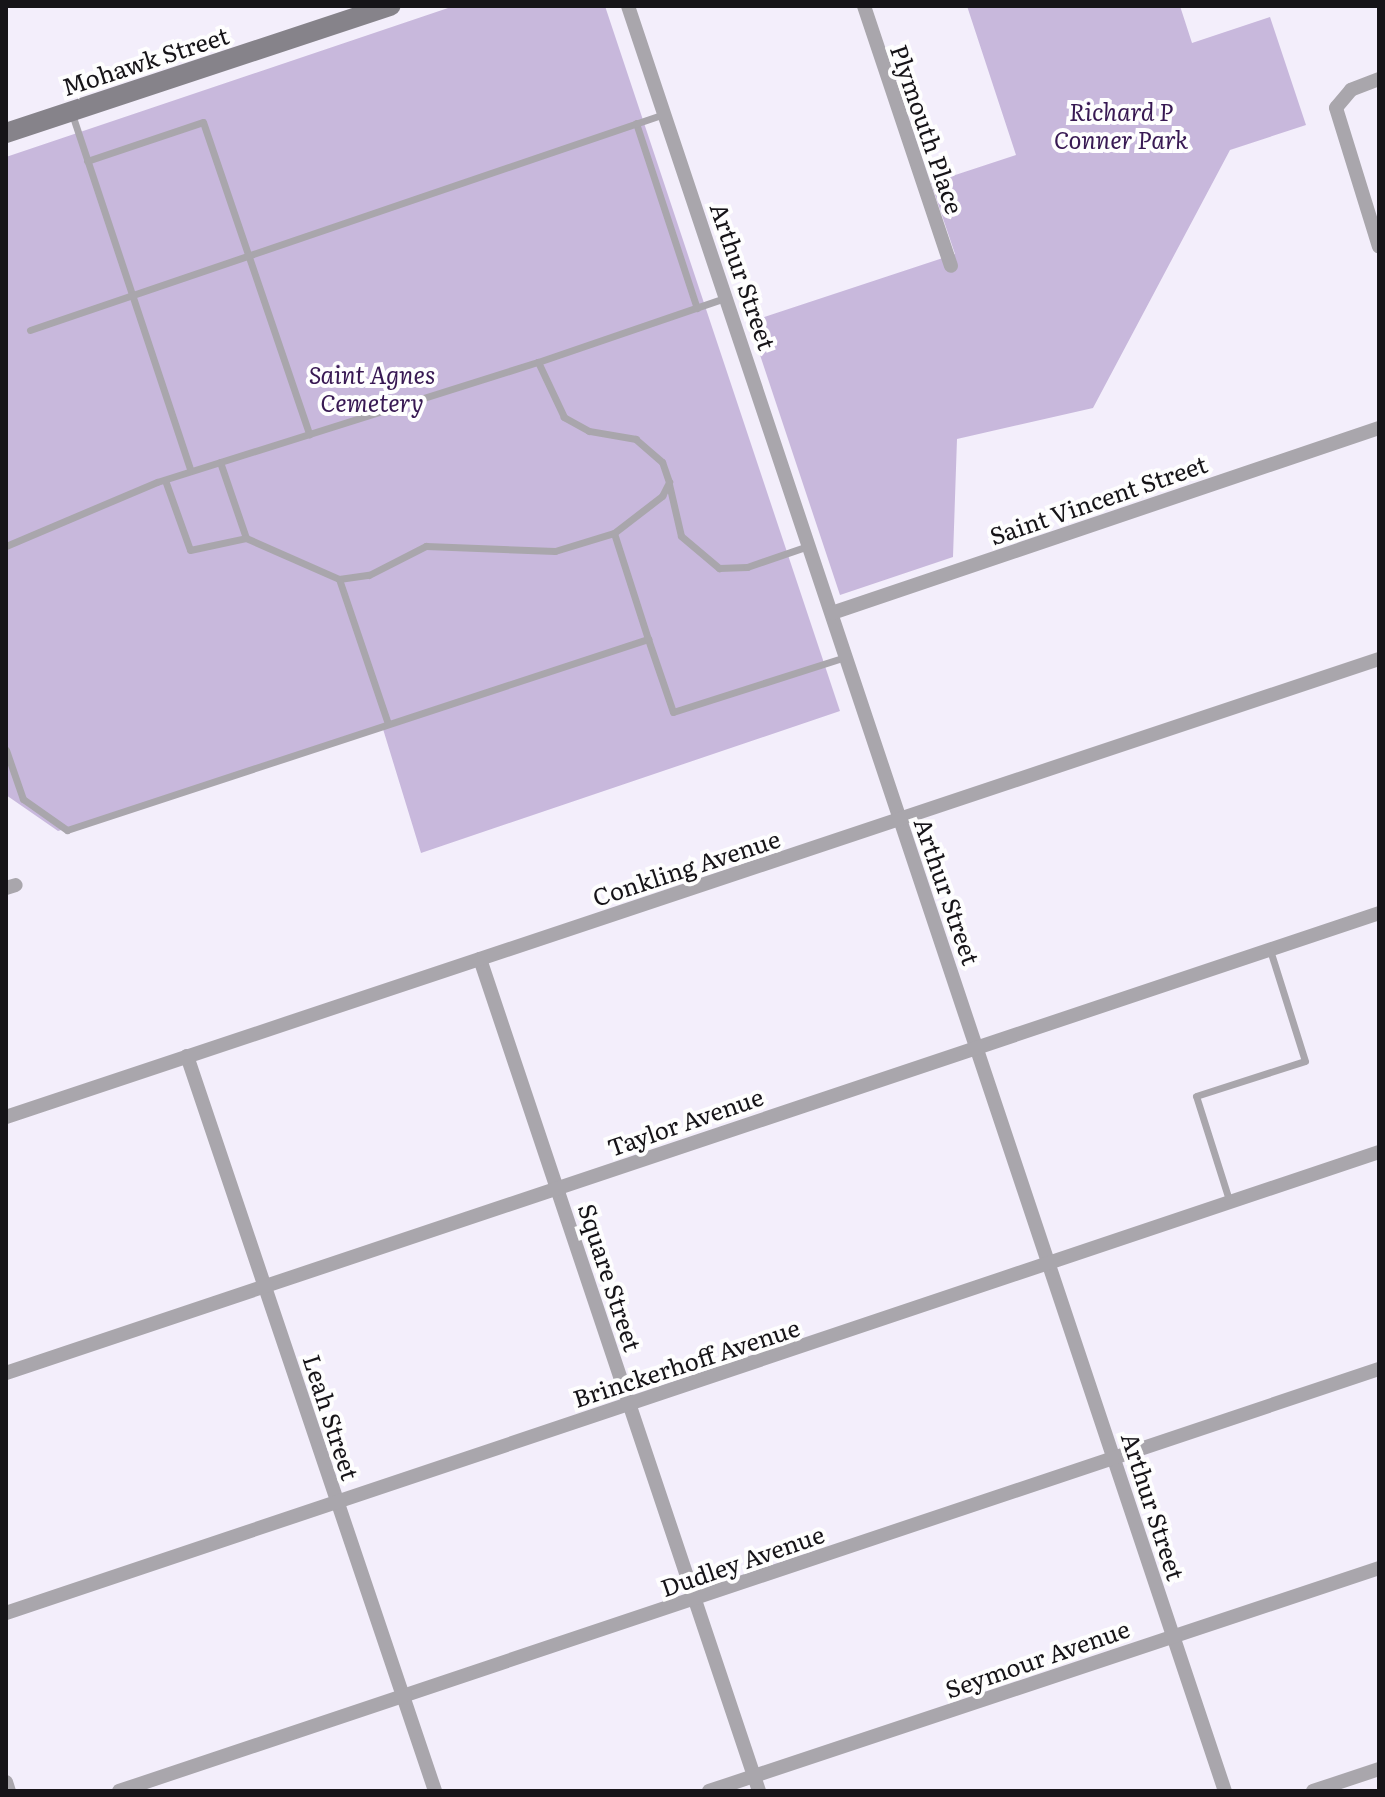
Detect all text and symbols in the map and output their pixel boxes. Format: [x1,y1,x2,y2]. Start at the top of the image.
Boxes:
street label: Mohawk Street [58,20,232,100]
street label: Plymouth Place [886,41,970,217]
park label: Richard P Conner Park [1054,97,1188,153]
street label: Arthur Street [705,199,783,353]
park label: Saint Agnes Cemetery [309,360,435,416]
street label: Saint Vincent Street [985,448,1211,550]
street label: Arthur Street [909,814,987,968]
street label: Conkling Avenue [589,823,783,911]
street label: Taylor Avenue [603,1081,767,1161]
street label: Square Street [574,1200,648,1354]
street label: Brinckerhoff Avenue [569,1312,803,1412]
street label: Leah Street [298,1351,366,1483]
street label: Arthur Street [1117,1429,1191,1583]
street label: Dudley Avenue [656,1519,828,1601]
street label: Seymour Avenue [941,1613,1133,1703]

